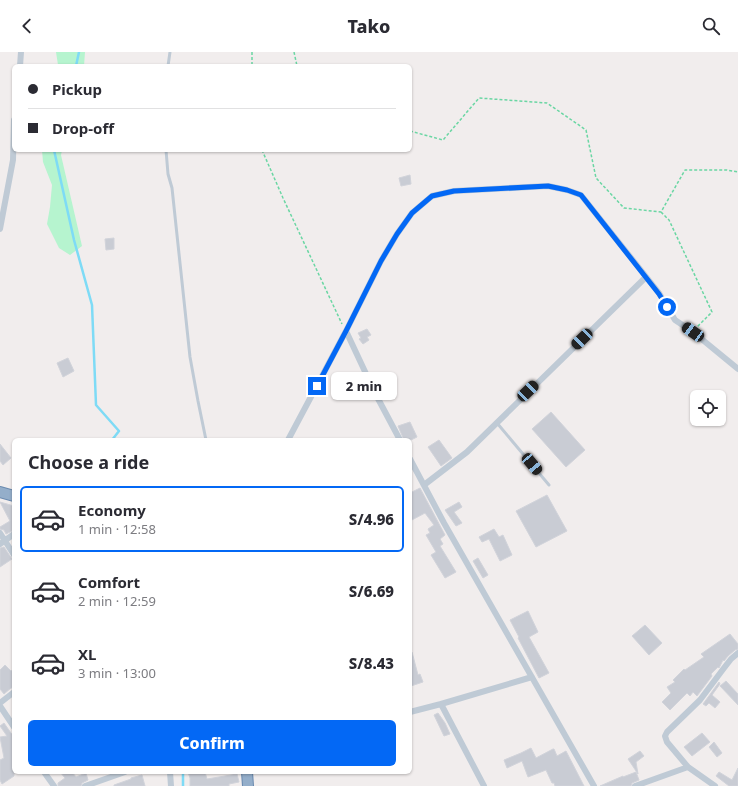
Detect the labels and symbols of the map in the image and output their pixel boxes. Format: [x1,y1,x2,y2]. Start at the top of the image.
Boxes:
route start [658,298,676,316]
car [680,320,706,344]
car [569,326,595,352]
callout: 2 min [331,372,397,400]
route end [308,377,326,395]
car [515,378,541,404]
car [520,451,544,477]

